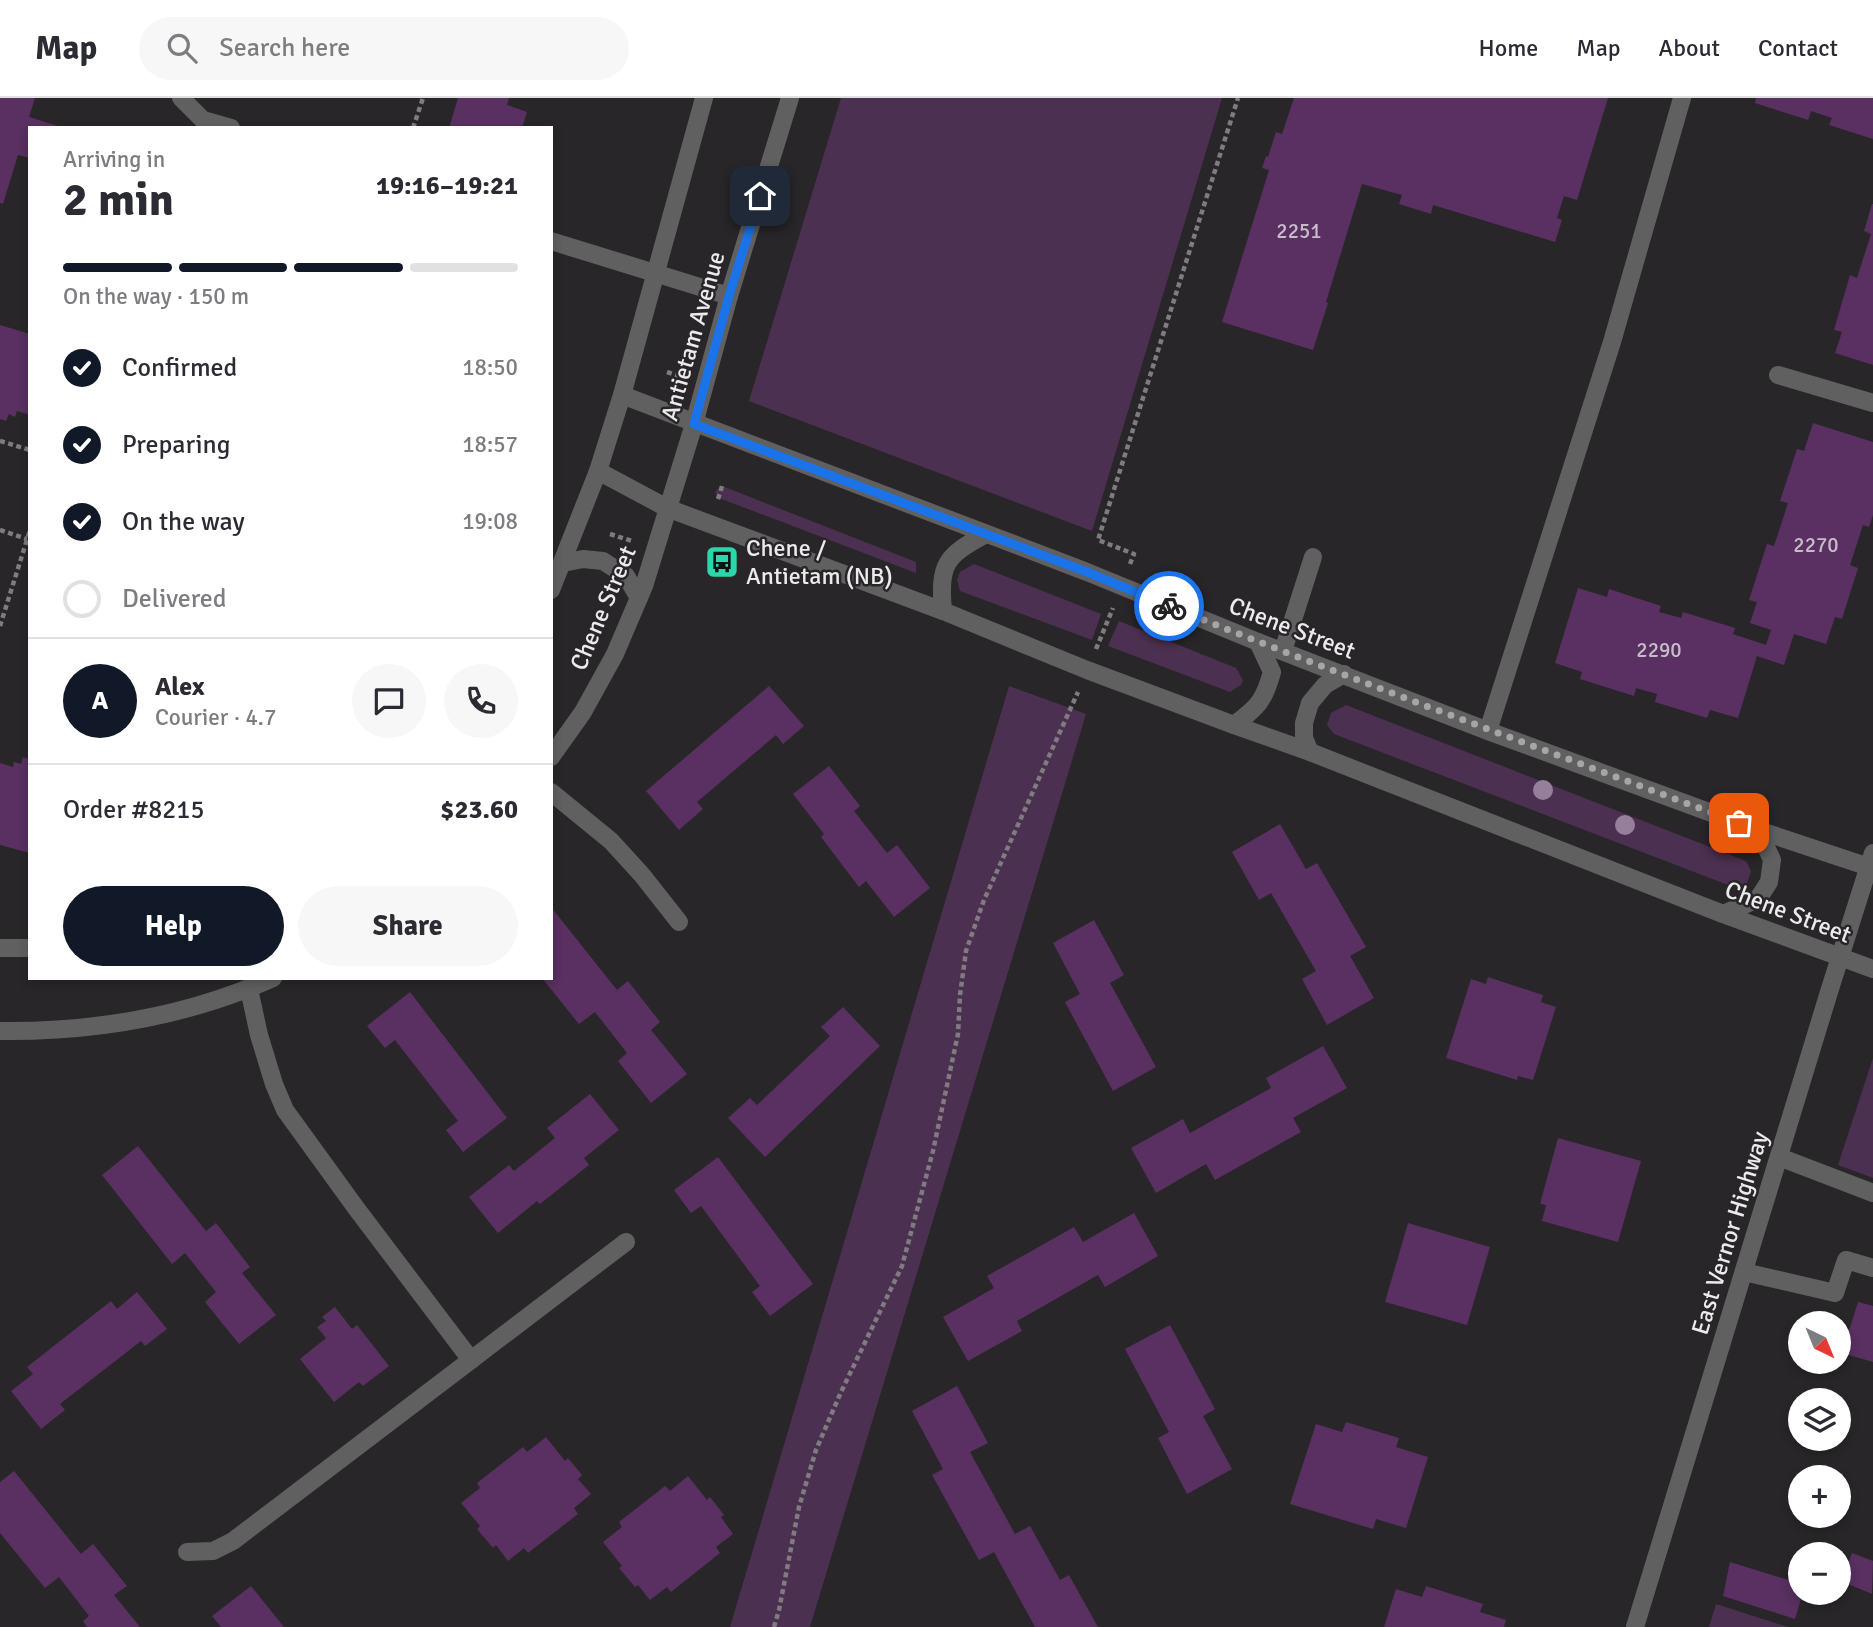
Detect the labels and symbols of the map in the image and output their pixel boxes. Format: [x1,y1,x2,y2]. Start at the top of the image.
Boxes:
pin [730,166,790,226]
house number: 2251 [1276,218,1322,244]
street label: Antietam Avenue [654,248,732,424]
house number: 2270 [1793,532,1839,558]
place label: Chene / Antietam (NB) [746,533,893,591]
street label: Chene Street [563,541,643,675]
bus stop icon: Chene / Antietam (NB) [703,543,741,581]
courier [1134,571,1204,641]
street label: Chene Street [1225,590,1359,666]
house number: 2290 [1636,637,1682,663]
pin [1709,793,1769,853]
street label: Chene Street [1721,874,1855,950]
street label: East Vernor Highway [1685,1128,1775,1338]
north arrow [1788,1311,1852,1374]

